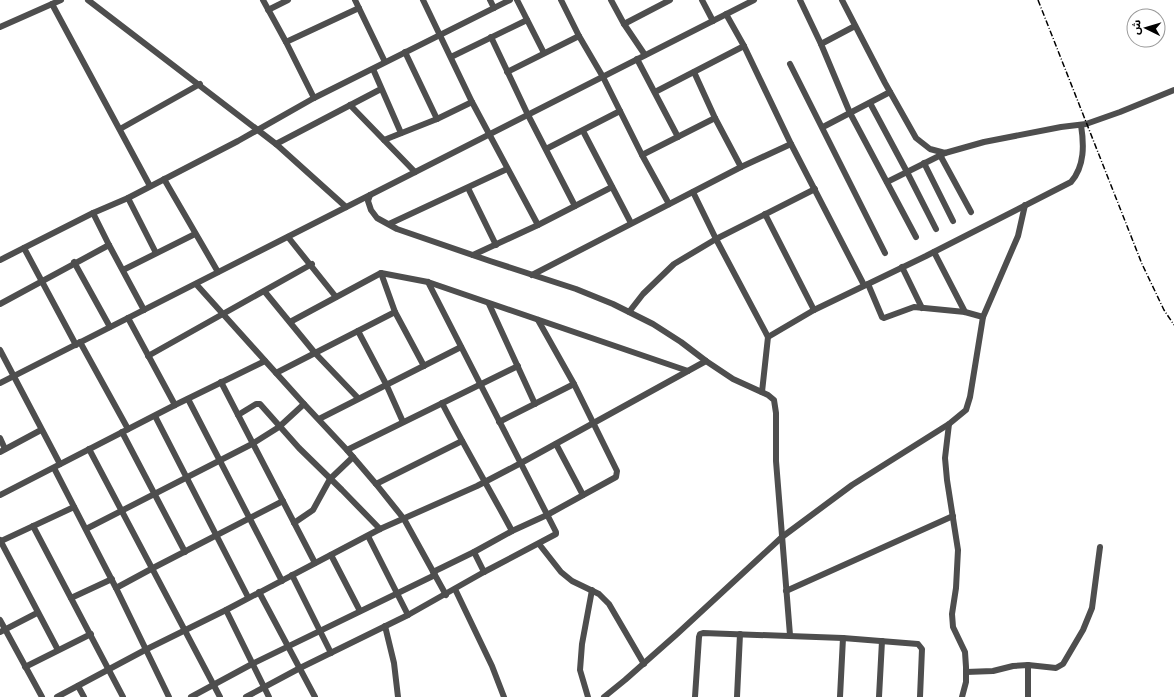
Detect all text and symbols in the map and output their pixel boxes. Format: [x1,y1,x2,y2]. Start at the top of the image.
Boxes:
north arrow [1126,8,1166,48]
text: ش [1127,19,1145,35]

